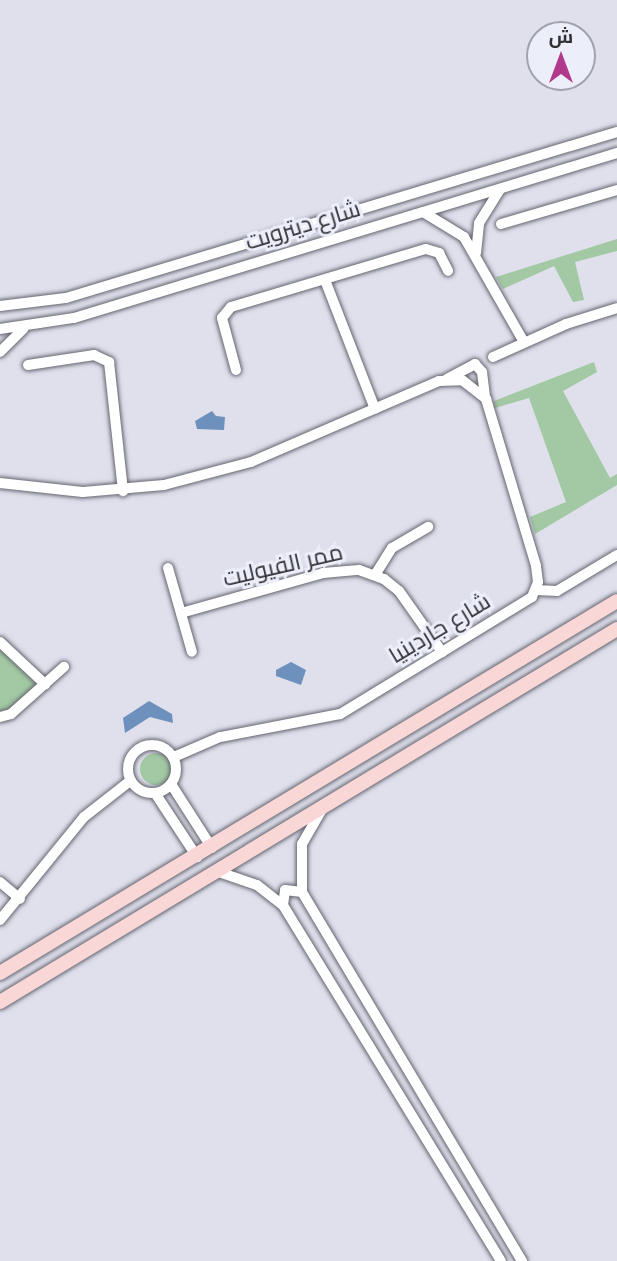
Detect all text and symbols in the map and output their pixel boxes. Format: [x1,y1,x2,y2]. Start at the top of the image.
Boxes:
north arrow [526,21,596,91]
text: ش [549,25,573,48]
street label: شارع ديترويت [242,195,364,257]
street label: ممر الفيوليت [220,539,346,593]
street label: شارع جاردينيا [384,588,496,670]

